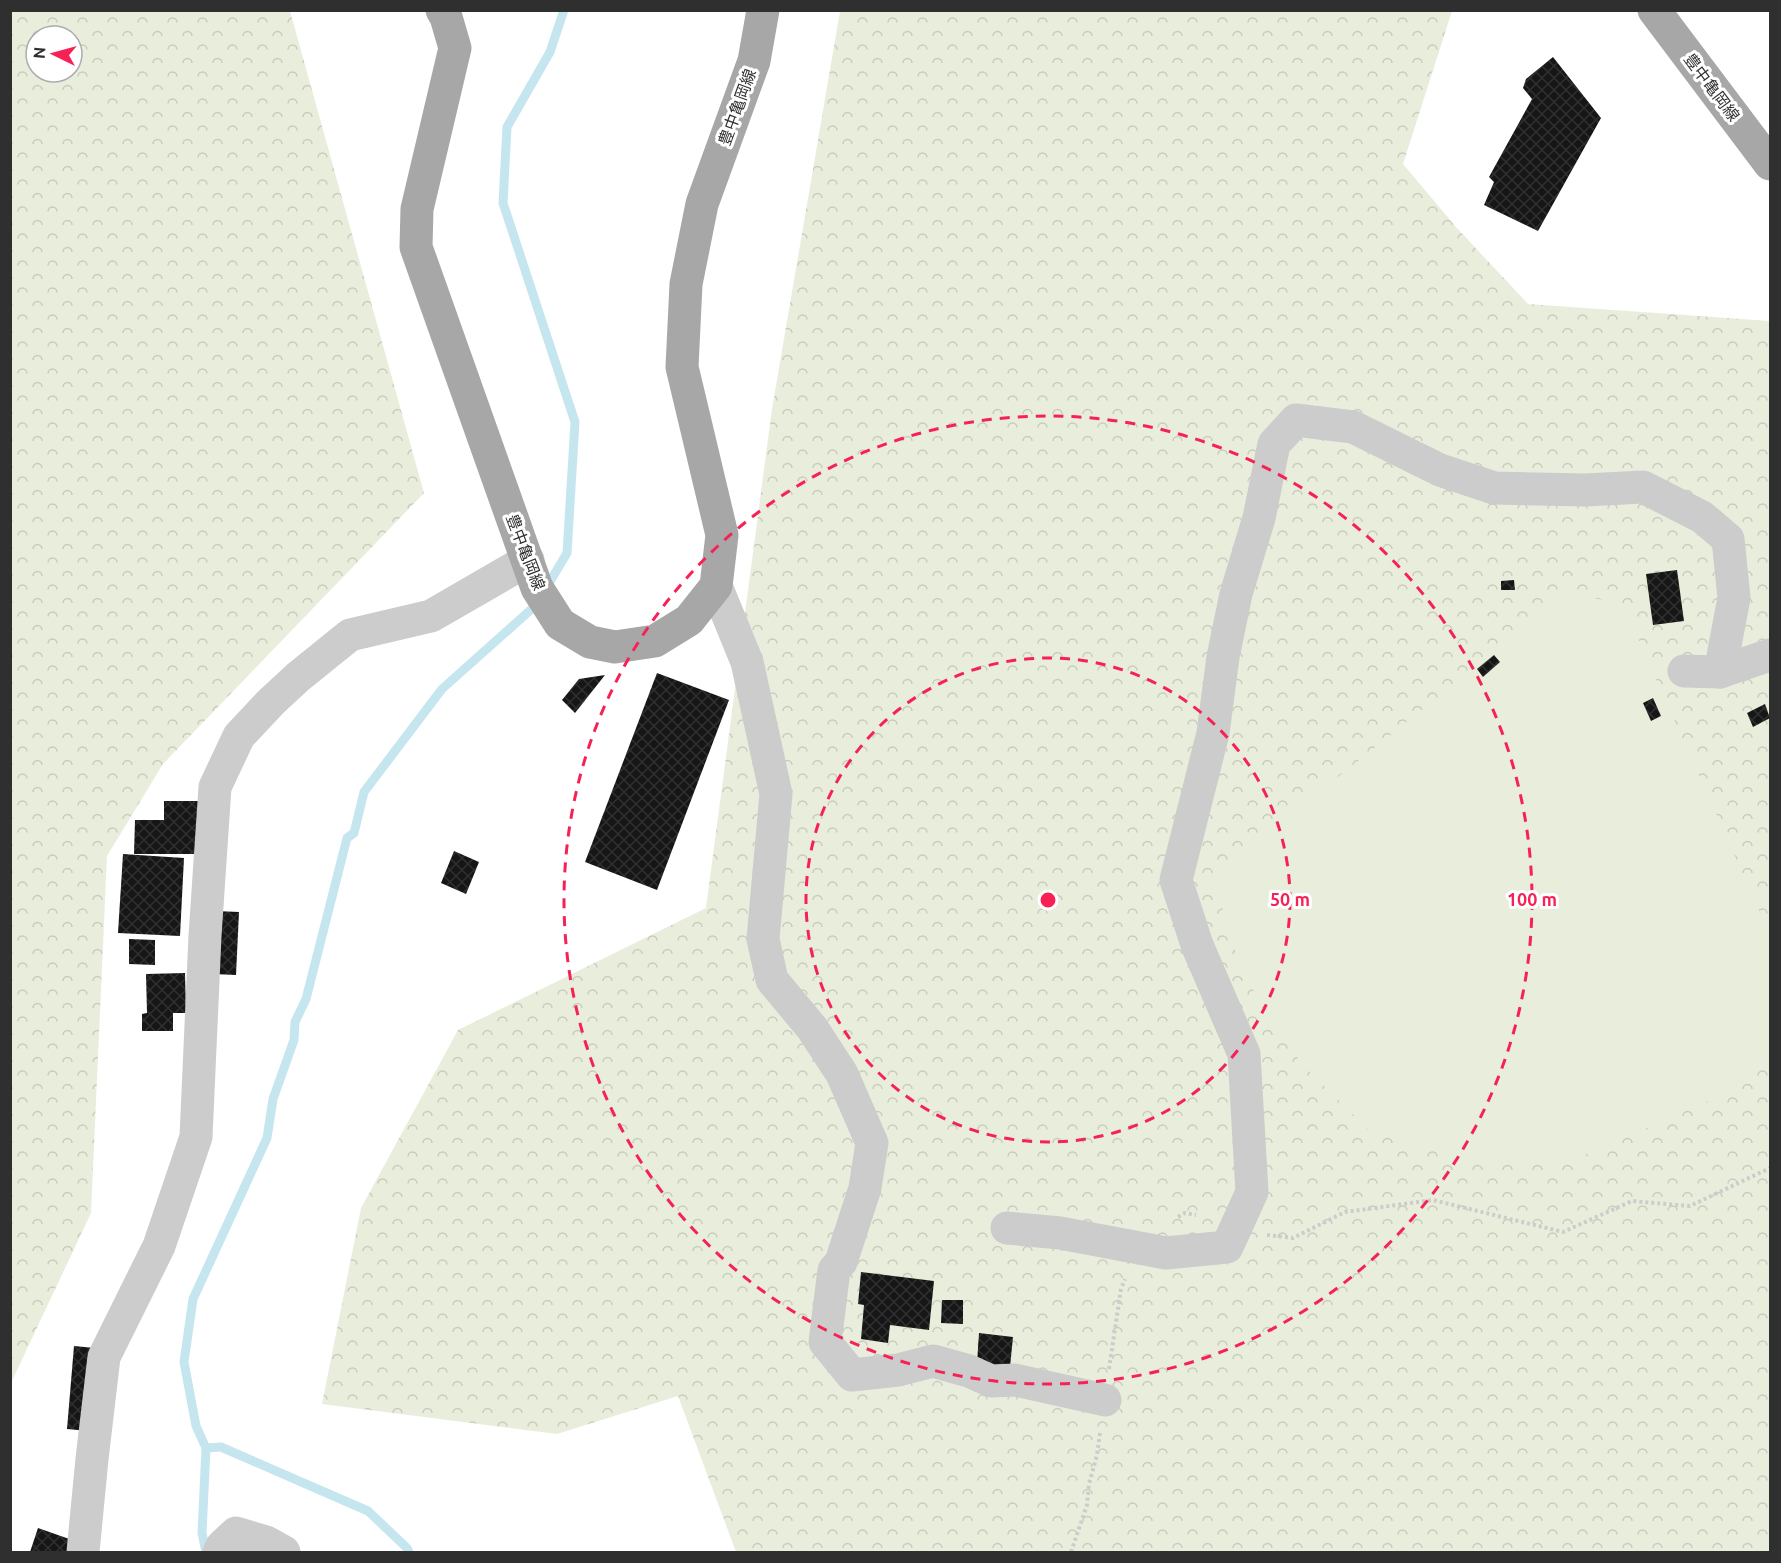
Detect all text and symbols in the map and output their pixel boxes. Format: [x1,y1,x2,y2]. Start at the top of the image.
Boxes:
north arrow [24,24,84,84]
text: N [30,46,49,59]
street label: 豊中亀岡線 [1681,50,1743,124]
street label: 豊中亀岡線 [715,66,759,148]
street label: 豊中亀岡線 [503,511,549,593]
text: 50 m [1270,889,1310,909]
text: 100 m [1507,889,1557,909]
centre of rings [1038,890,1058,910]

